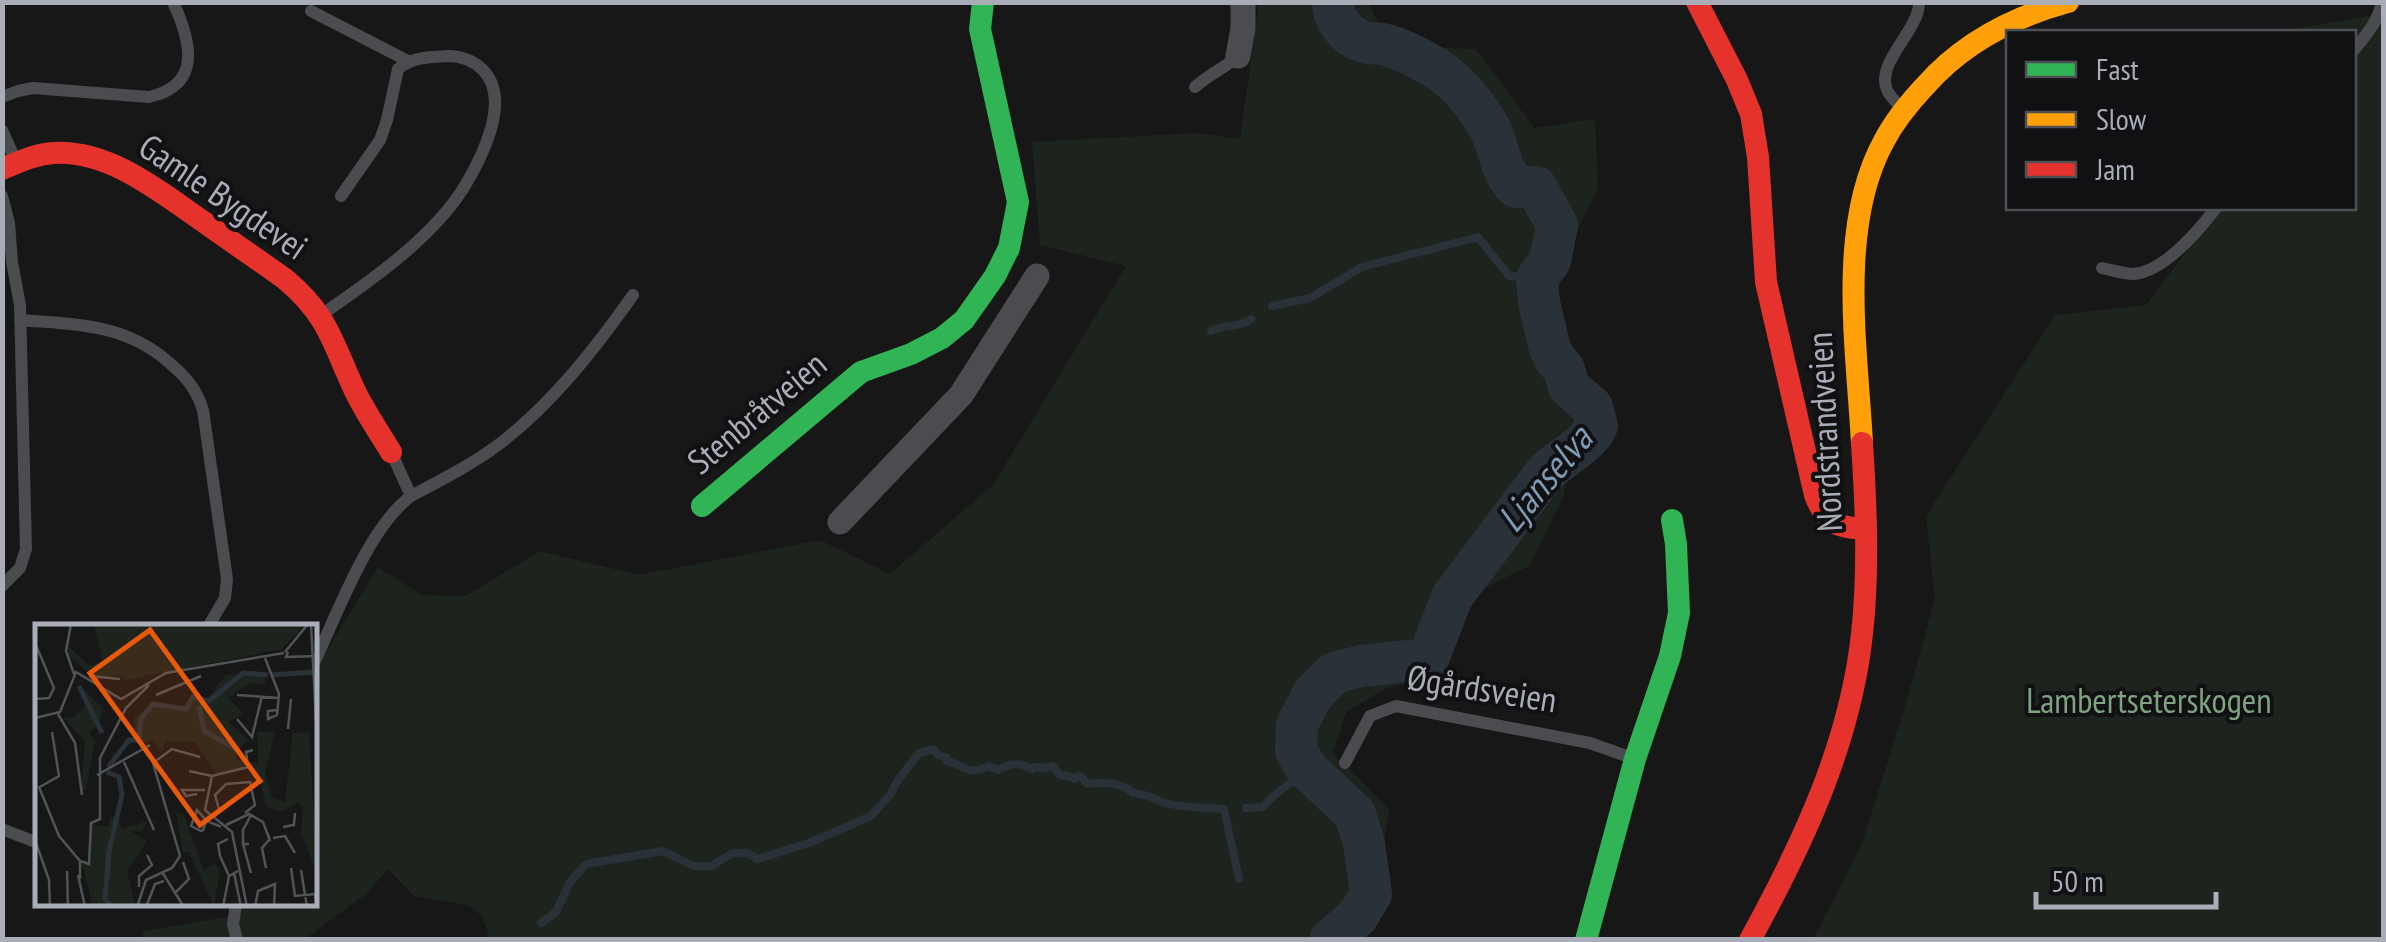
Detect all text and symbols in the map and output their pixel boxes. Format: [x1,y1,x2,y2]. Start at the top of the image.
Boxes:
legend [2006,30,2356,210]
text: Fast [2096,49,2140,88]
text: Slow [2096,99,2147,138]
street label: Gamle Bygdevei [131,123,317,269]
text: Jam [2095,149,2135,188]
street label: Nordstrandveien [1796,331,1852,533]
street label: Stenbråtveien [677,341,835,484]
water label: Ljanselva [1485,414,1603,541]
inset map [35,624,318,907]
street label: Øgårdsveien [1404,654,1560,722]
park label: Lambertseterskogen [2026,677,2272,723]
scale bar [2036,847,2216,909]
text: 50 m [2051,861,2104,900]

